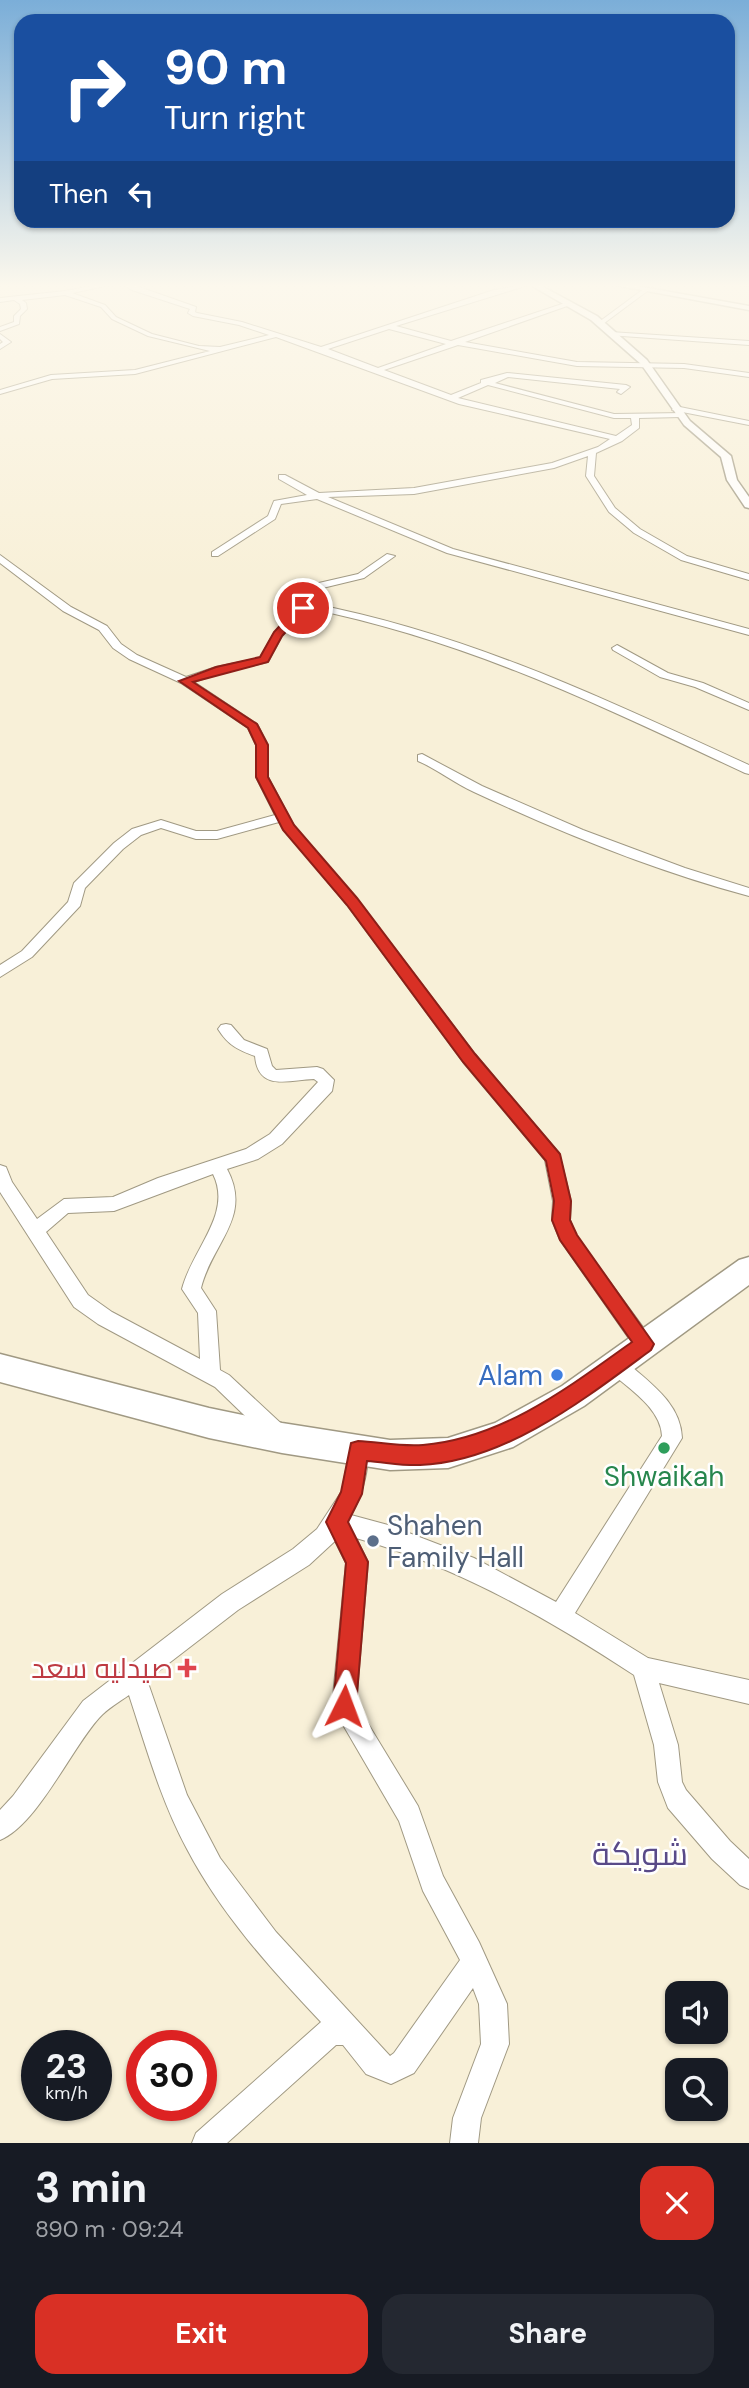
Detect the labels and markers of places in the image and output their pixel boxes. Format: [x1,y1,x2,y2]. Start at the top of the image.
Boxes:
pin [273,578,333,638]
place label: Alam [478,1357,543,1394]
marker: Alam [549,1367,565,1383]
marker: Shwaikah [656,1440,672,1456]
place label: Shwaikah [604,1458,724,1495]
place label: Shahen Family Hall [387,1507,524,1576]
marker: Shahen Family Hall [365,1533,381,1549]
place label: صيدليه سعد [31,1650,173,1687]
marker: صيدليه سعد [179,1660,195,1676]

